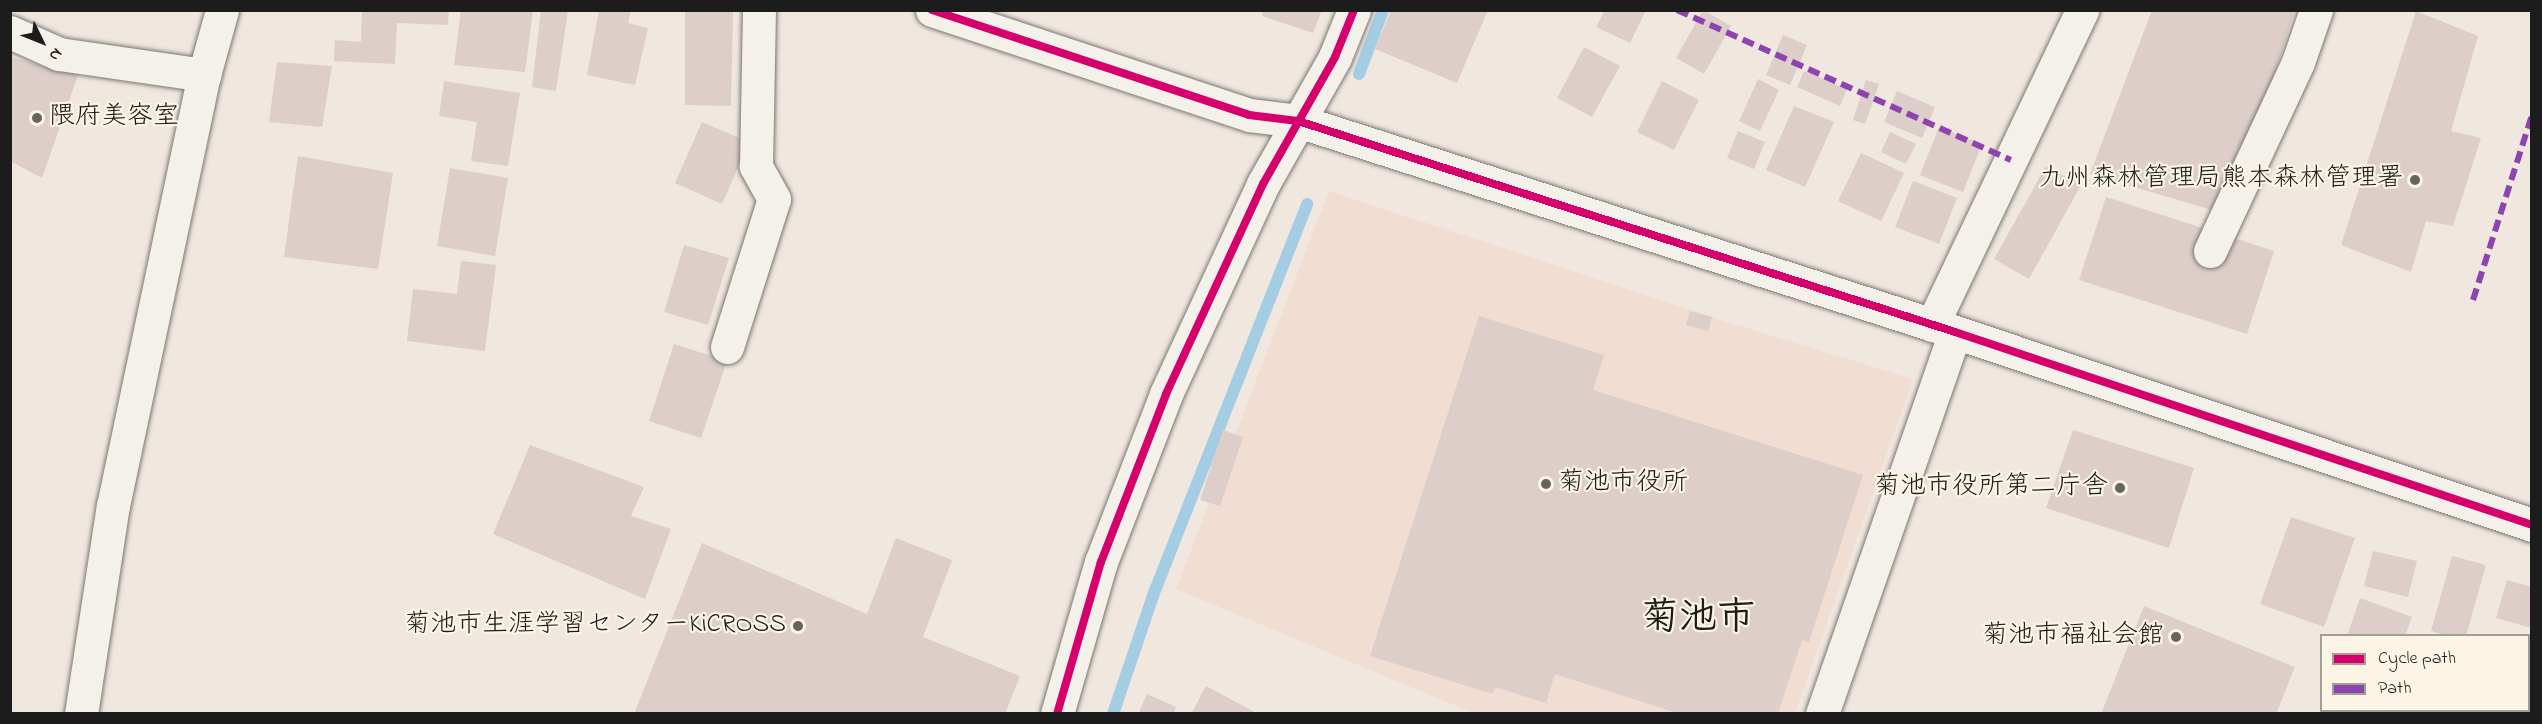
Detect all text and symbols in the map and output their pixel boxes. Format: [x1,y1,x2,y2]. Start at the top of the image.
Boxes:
north arrow [12,12,72,72]
text: N [43,42,68,66]
place label: 隈府美容室 [49,102,179,134]
marker: 隈府美容室 [30,111,44,125]
place label: 九州森林管理局熊本森林管理署 [2039,164,2403,196]
marker: 九州森林管理局熊本森林管理署 [2408,173,2422,187]
place label: 菊池市役所 [1558,468,1688,500]
place label: 菊池市役所第二庁舎 [1874,472,2108,504]
marker: 菊池市役所 [1539,477,1553,491]
marker: 菊池市役所第二庁舎 [2113,481,2127,495]
district label: 菊池市 [1641,597,1755,643]
place label: 菊池市生涯学習センターKiCROSS [403,610,786,642]
marker: 菊池市生涯学習センターKiCROSS [791,619,805,633]
place label: 菊池市福祉会館 [1982,621,2164,653]
marker: 菊池市福祉会館 [2169,630,2183,644]
legend [2320,634,2530,712]
text: Cycle path [2378,646,2456,672]
text: Path [2378,676,2412,702]

